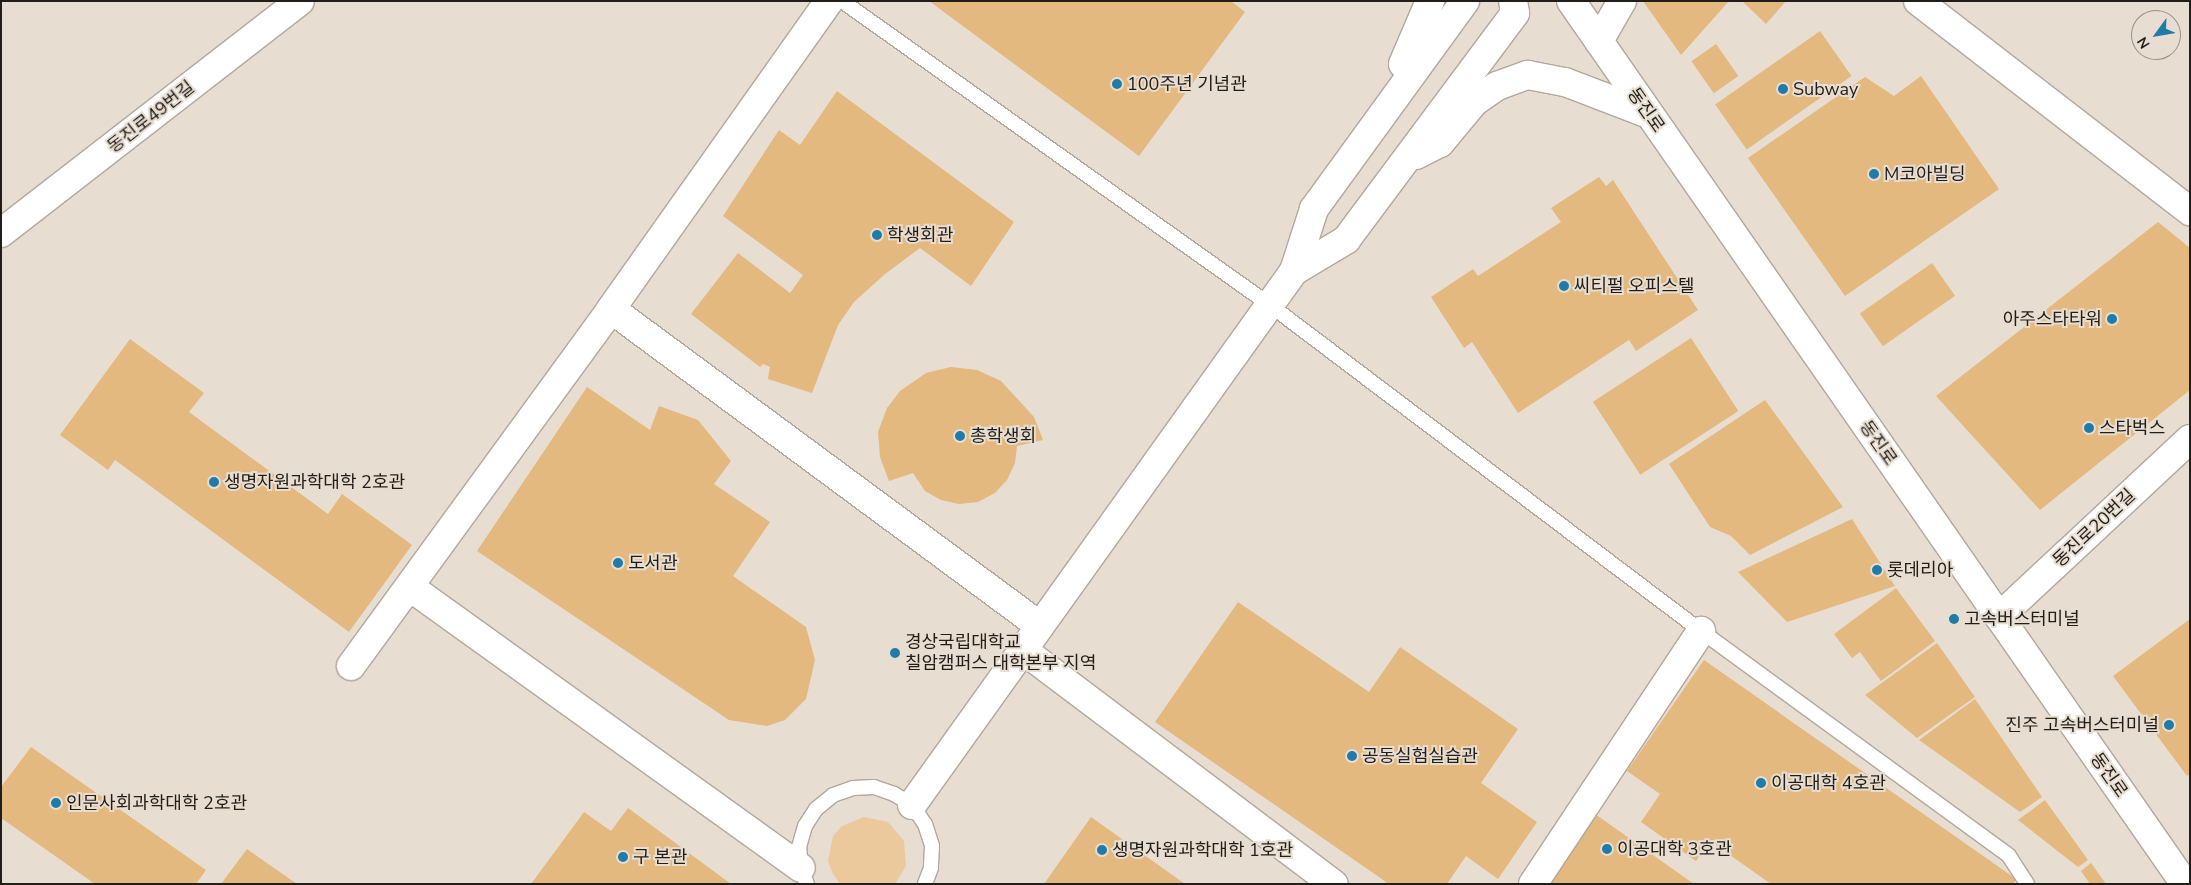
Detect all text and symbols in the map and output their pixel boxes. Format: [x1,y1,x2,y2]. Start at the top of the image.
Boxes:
north arrow [2131,10,2181,60]
text: N [2133,33,2155,52]
place label: 100주년 기념관 [1127,73,1247,95]
street label: 동진로49번길 [103,76,199,158]
marker: 100주년 기념관 [1111,78,1123,90]
place label: Subway [1793,78,1858,100]
street label: 동진로 [1623,83,1669,137]
marker: Subway [1777,83,1789,95]
place label: M코아빌딩 [1884,163,1966,185]
marker: M코아빌딩 [1868,168,1880,180]
place label: 학생회관 [887,224,953,246]
marker: 학생회관 [871,229,883,241]
place label: 씨티펄 오피스텔 [1574,275,1695,297]
marker: 씨티펄 오피스텔 [1558,280,1570,292]
place label: 아주스타타워 [2003,308,2102,330]
marker: 아주스타타워 [2106,313,2118,325]
street label: 동진로 [1855,416,1901,470]
place label: 스타벅스 [2099,417,2165,439]
marker: 스타벅스 [2083,422,2095,434]
place label: 총학생회 [970,425,1036,447]
marker: 총학생회 [954,430,966,442]
place label: 생명자원과학대학 2호관 [224,471,405,493]
marker: 생명자원과학대학 2호관 [208,476,220,488]
street label: 동진로20번길 [2048,485,2140,571]
place label: 도서관 [628,552,678,574]
marker: 도서관 [612,557,624,569]
place label: 롯데리아 [1887,559,1953,581]
marker: 롯데리아 [1871,564,1883,576]
place label: 고속버스터미널 [1964,608,2080,630]
marker: 고속버스터미널 [1948,613,1960,625]
place label: 경상국립대학교 칠암캠퍼스 대학본부 지역 [905,632,1096,674]
marker: 경상국립대학교 칠암캠퍼스 대학본부 지역 [889,647,901,659]
place label: 진주 고속버스터미널 [2005,714,2159,736]
marker: 진주 고속버스터미널 [2163,719,2175,731]
place label: 공동실험실습관 [1362,745,1478,767]
street label: 동진로 [2086,748,2132,802]
marker: 공동실험실습관 [1346,750,1358,762]
place label: 이공대학 4호관 [1771,772,1886,794]
marker: 이공대학 4호관 [1755,777,1767,789]
place label: 인문사회과학대학 2호관 [66,792,247,814]
marker: 인문사회과학대학 2호관 [50,797,62,809]
place label: 이공대학 3호관 [1617,838,1732,860]
place label: 생명자원과학대학 1호관 [1112,839,1293,861]
marker: 이공대학 3호관 [1601,843,1613,855]
marker: 생명자원과학대학 1호관 [1096,844,1108,856]
place label: 구 본관 [633,846,687,868]
marker: 구 본관 [617,851,629,863]

